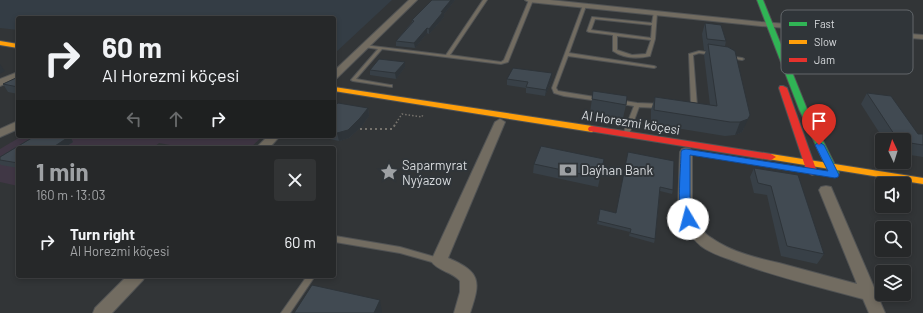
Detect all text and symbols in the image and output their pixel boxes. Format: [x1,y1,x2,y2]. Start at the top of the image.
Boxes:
legend [781,10,913,74]
text: Fast [814,17,835,30]
text: 60 m [102,30,162,64]
icon: right [36,32,88,84]
text: Slow [814,35,837,48]
text: Jam [814,53,835,66]
text: Al Horezmi köçesi [102,64,240,86]
pin [802,104,836,145]
street label: Al Horezmi köçesi [581,106,681,138]
icon: left [123,108,145,130]
icon: ahead [165,108,187,130]
icon: right [207,108,229,130]
icon: arrive [808,110,830,132]
north arrow [875,133,911,169]
map controls [875,133,911,301]
text: 1 min [36,157,89,186]
place label: Saparmyrat Nyýazow [402,157,467,188]
button: close [274,159,316,201]
bank icon: Daýhan Bank [558,160,578,180]
place icon: Saparmyrat Nyýazow [379,162,399,182]
place label: Daýhan Bank [581,162,653,178]
button: sound [875,177,911,213]
text: 160 m · 13:03 [36,187,106,203]
position arrow [667,198,709,240]
button: search [875,221,911,257]
text: Turn right [70,225,135,243]
icon: right [36,231,58,253]
text: 60 m [284,233,316,251]
text: Al Horezmi köçesi [70,243,169,259]
button: layers [875,265,911,301]

